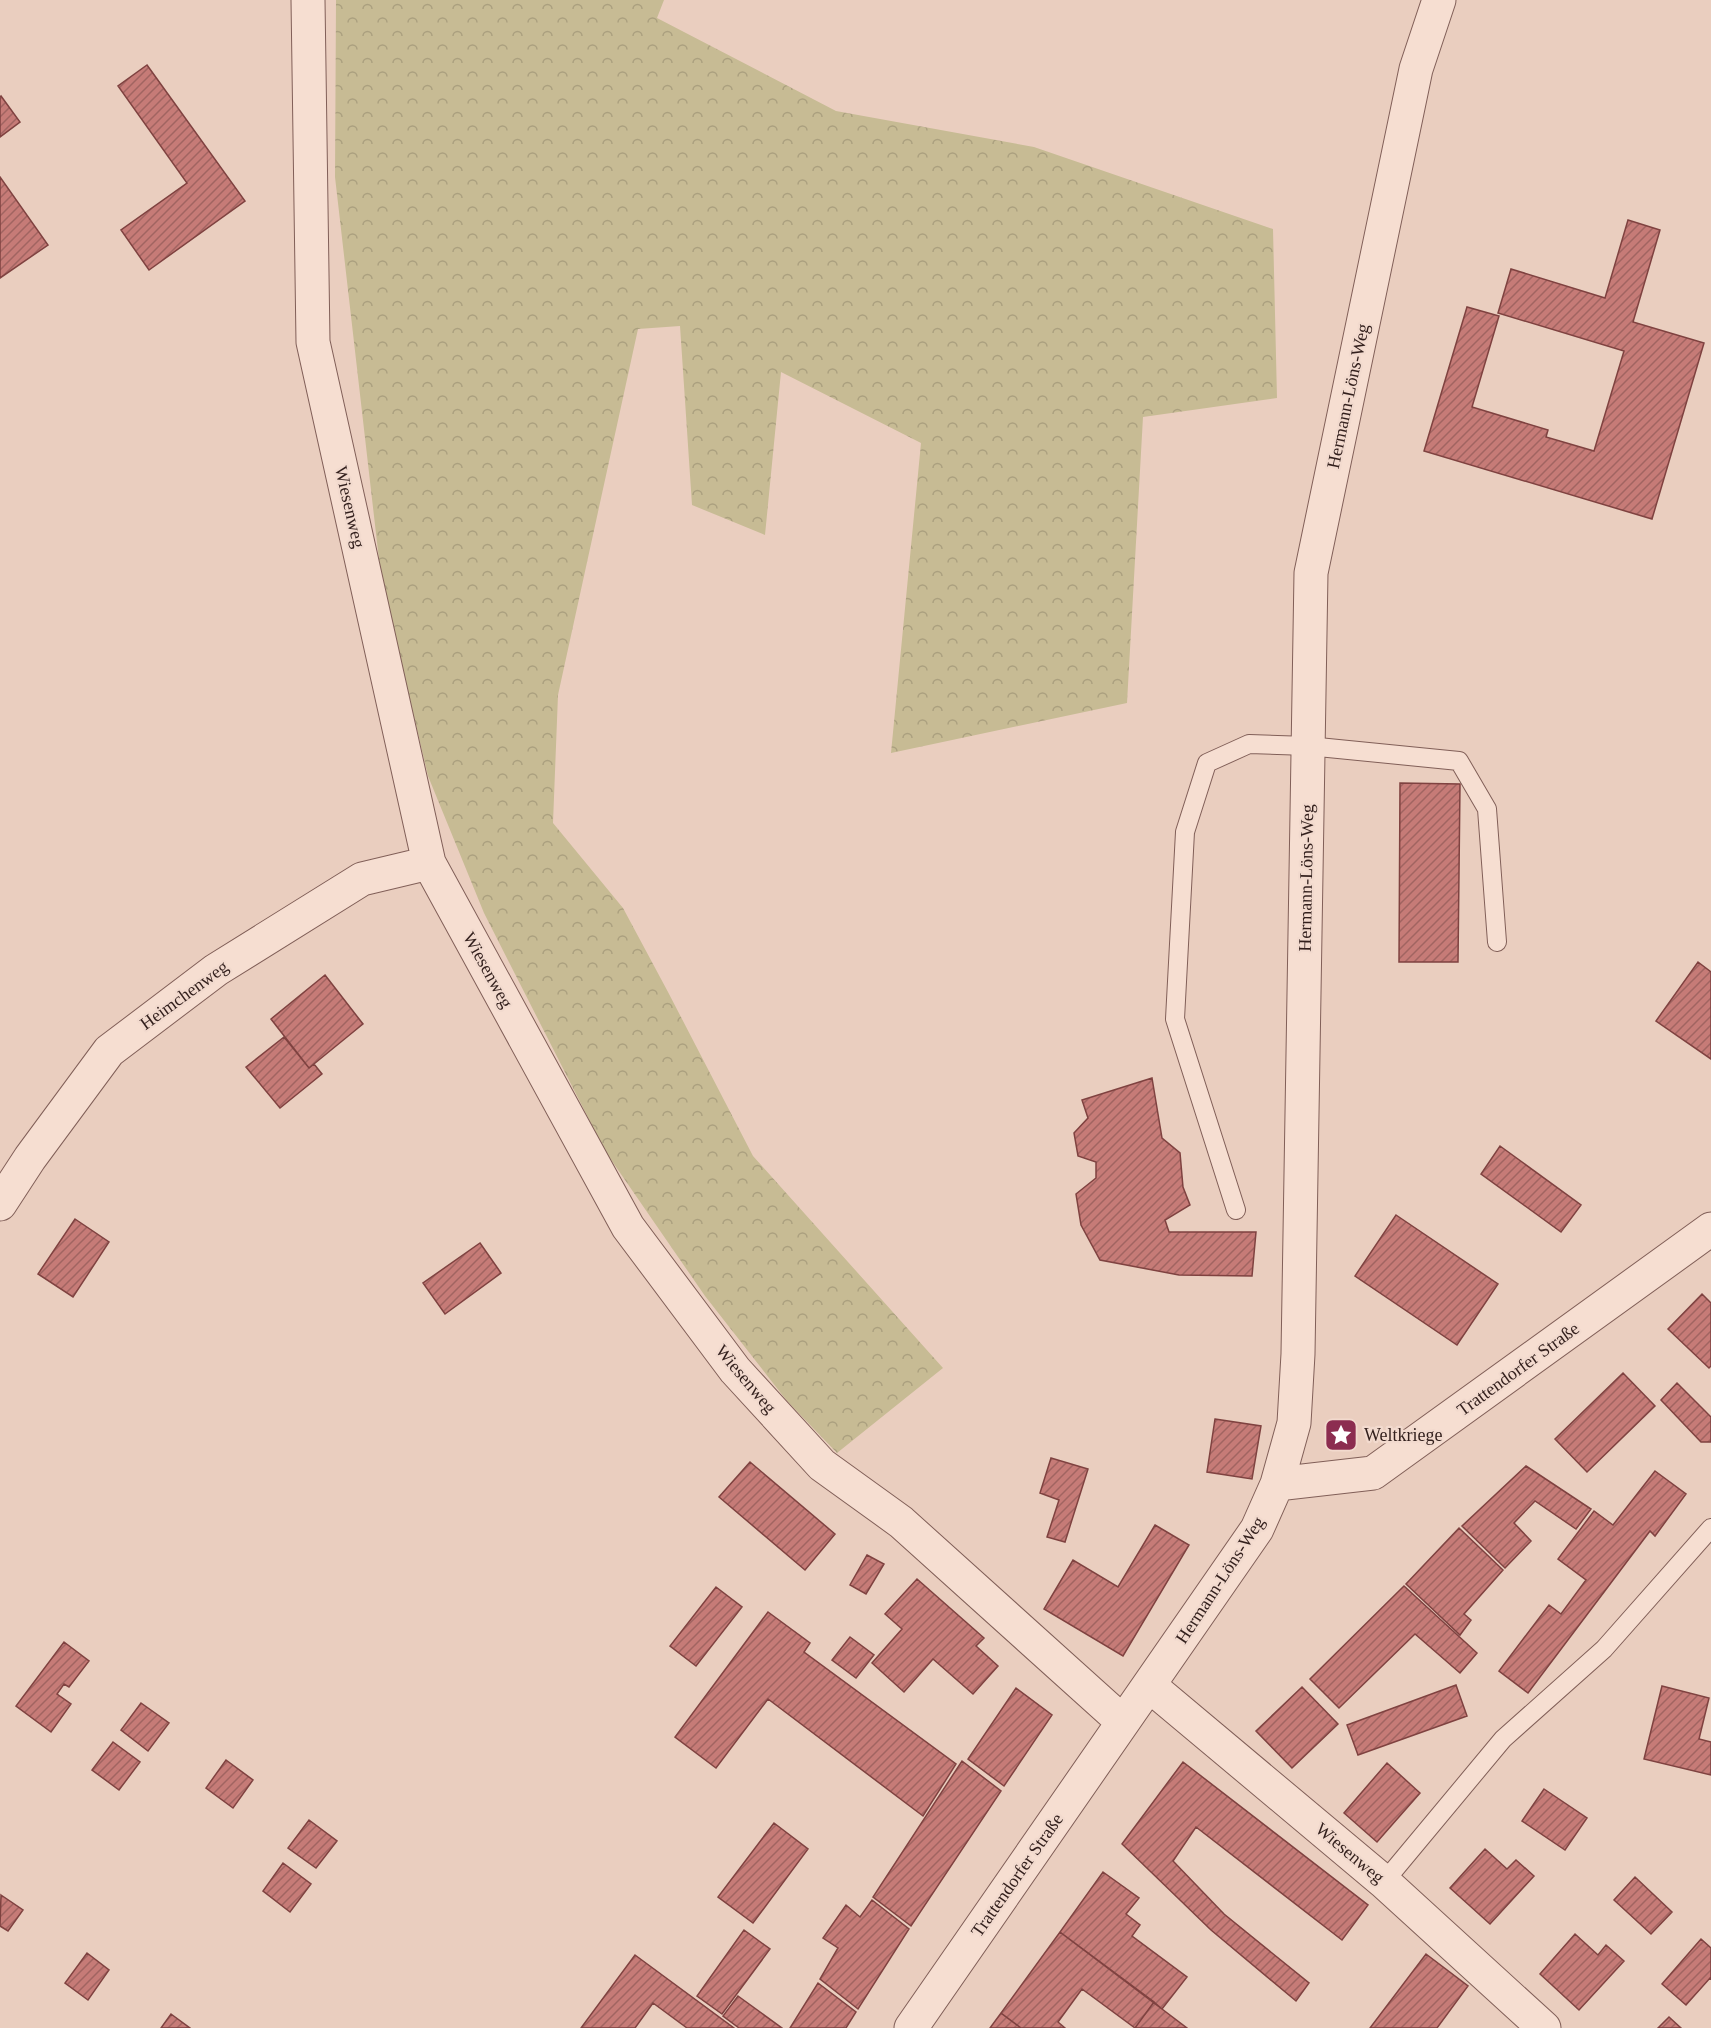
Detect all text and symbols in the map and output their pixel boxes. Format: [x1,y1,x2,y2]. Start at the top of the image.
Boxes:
street label: Hermann-Löns-Weg [1323,322,1373,470]
street label: Wiesenweg [331,464,369,550]
street label: Hermann-Löns-Weg [1295,804,1317,952]
street label: Wiesenweg [459,929,517,1011]
street label: Heimchenweg [136,956,232,1034]
street label: Trattendorfer Straße [1453,1318,1583,1420]
street label: Wiesenweg [712,1341,780,1417]
place icon: Weltkriege [1323,1417,1359,1453]
place label: Weltkriege [1364,1425,1443,1445]
street label: Hermann-Löns-Weg [1171,1513,1269,1647]
street label: Trattendorfer Straße [967,1810,1067,1940]
street label: Wiesenweg [1312,1819,1388,1887]

